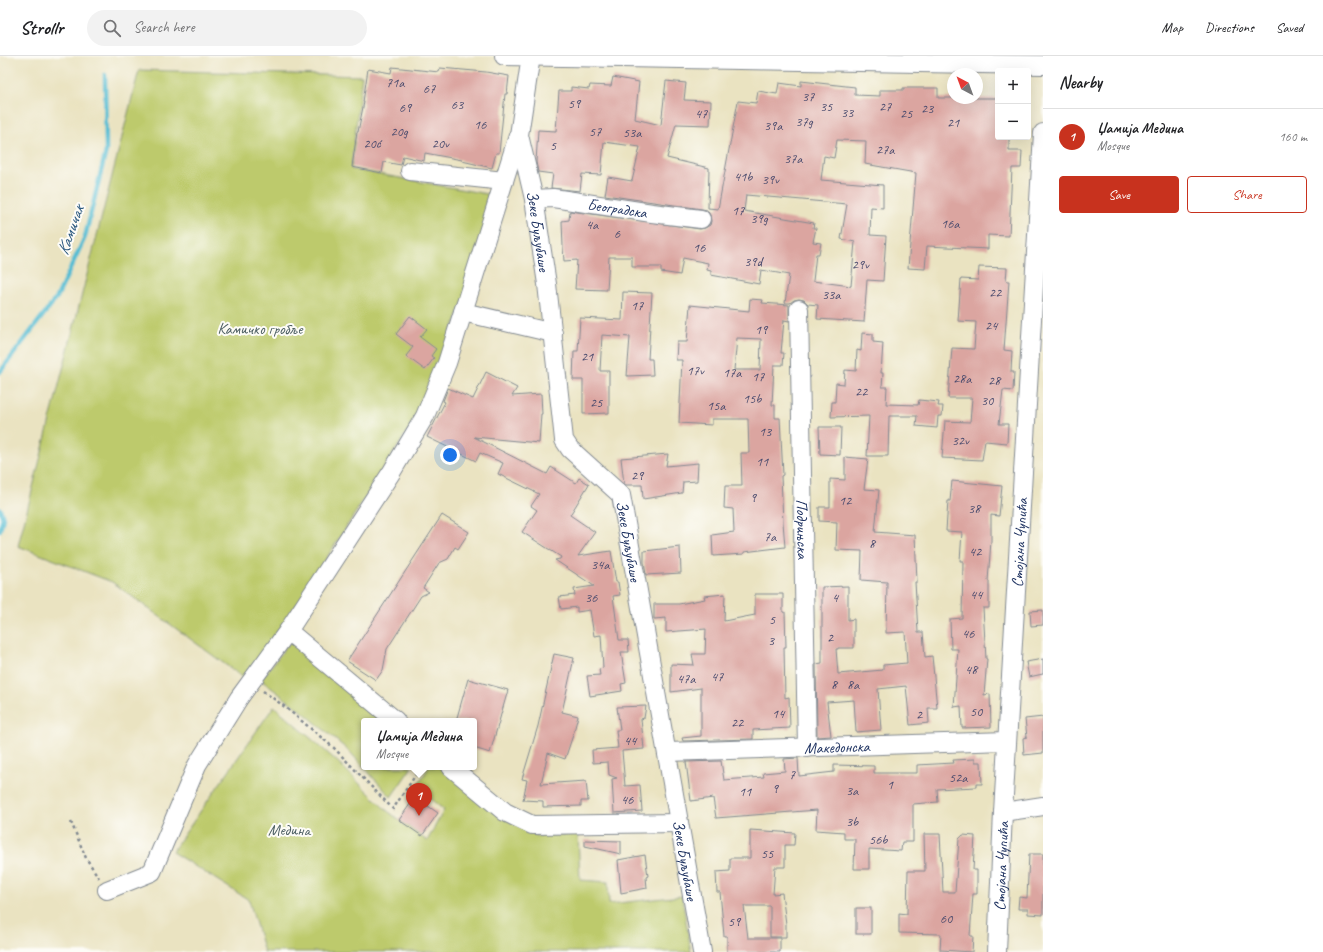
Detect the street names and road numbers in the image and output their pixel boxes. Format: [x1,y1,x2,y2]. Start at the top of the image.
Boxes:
street label: Зеке Буљубаше [521,189,554,275]
street label: Београдска [586,194,649,223]
street label: Стојана Чупића [1007,497,1033,588]
street label: Зеке Буљубаше [611,499,645,585]
street label: Подрињска [791,499,813,560]
street label: Македонска [804,736,871,759]
street label: Зеке Буљубаше [668,819,702,904]
street label: Стојана Чупића [990,820,1014,911]

